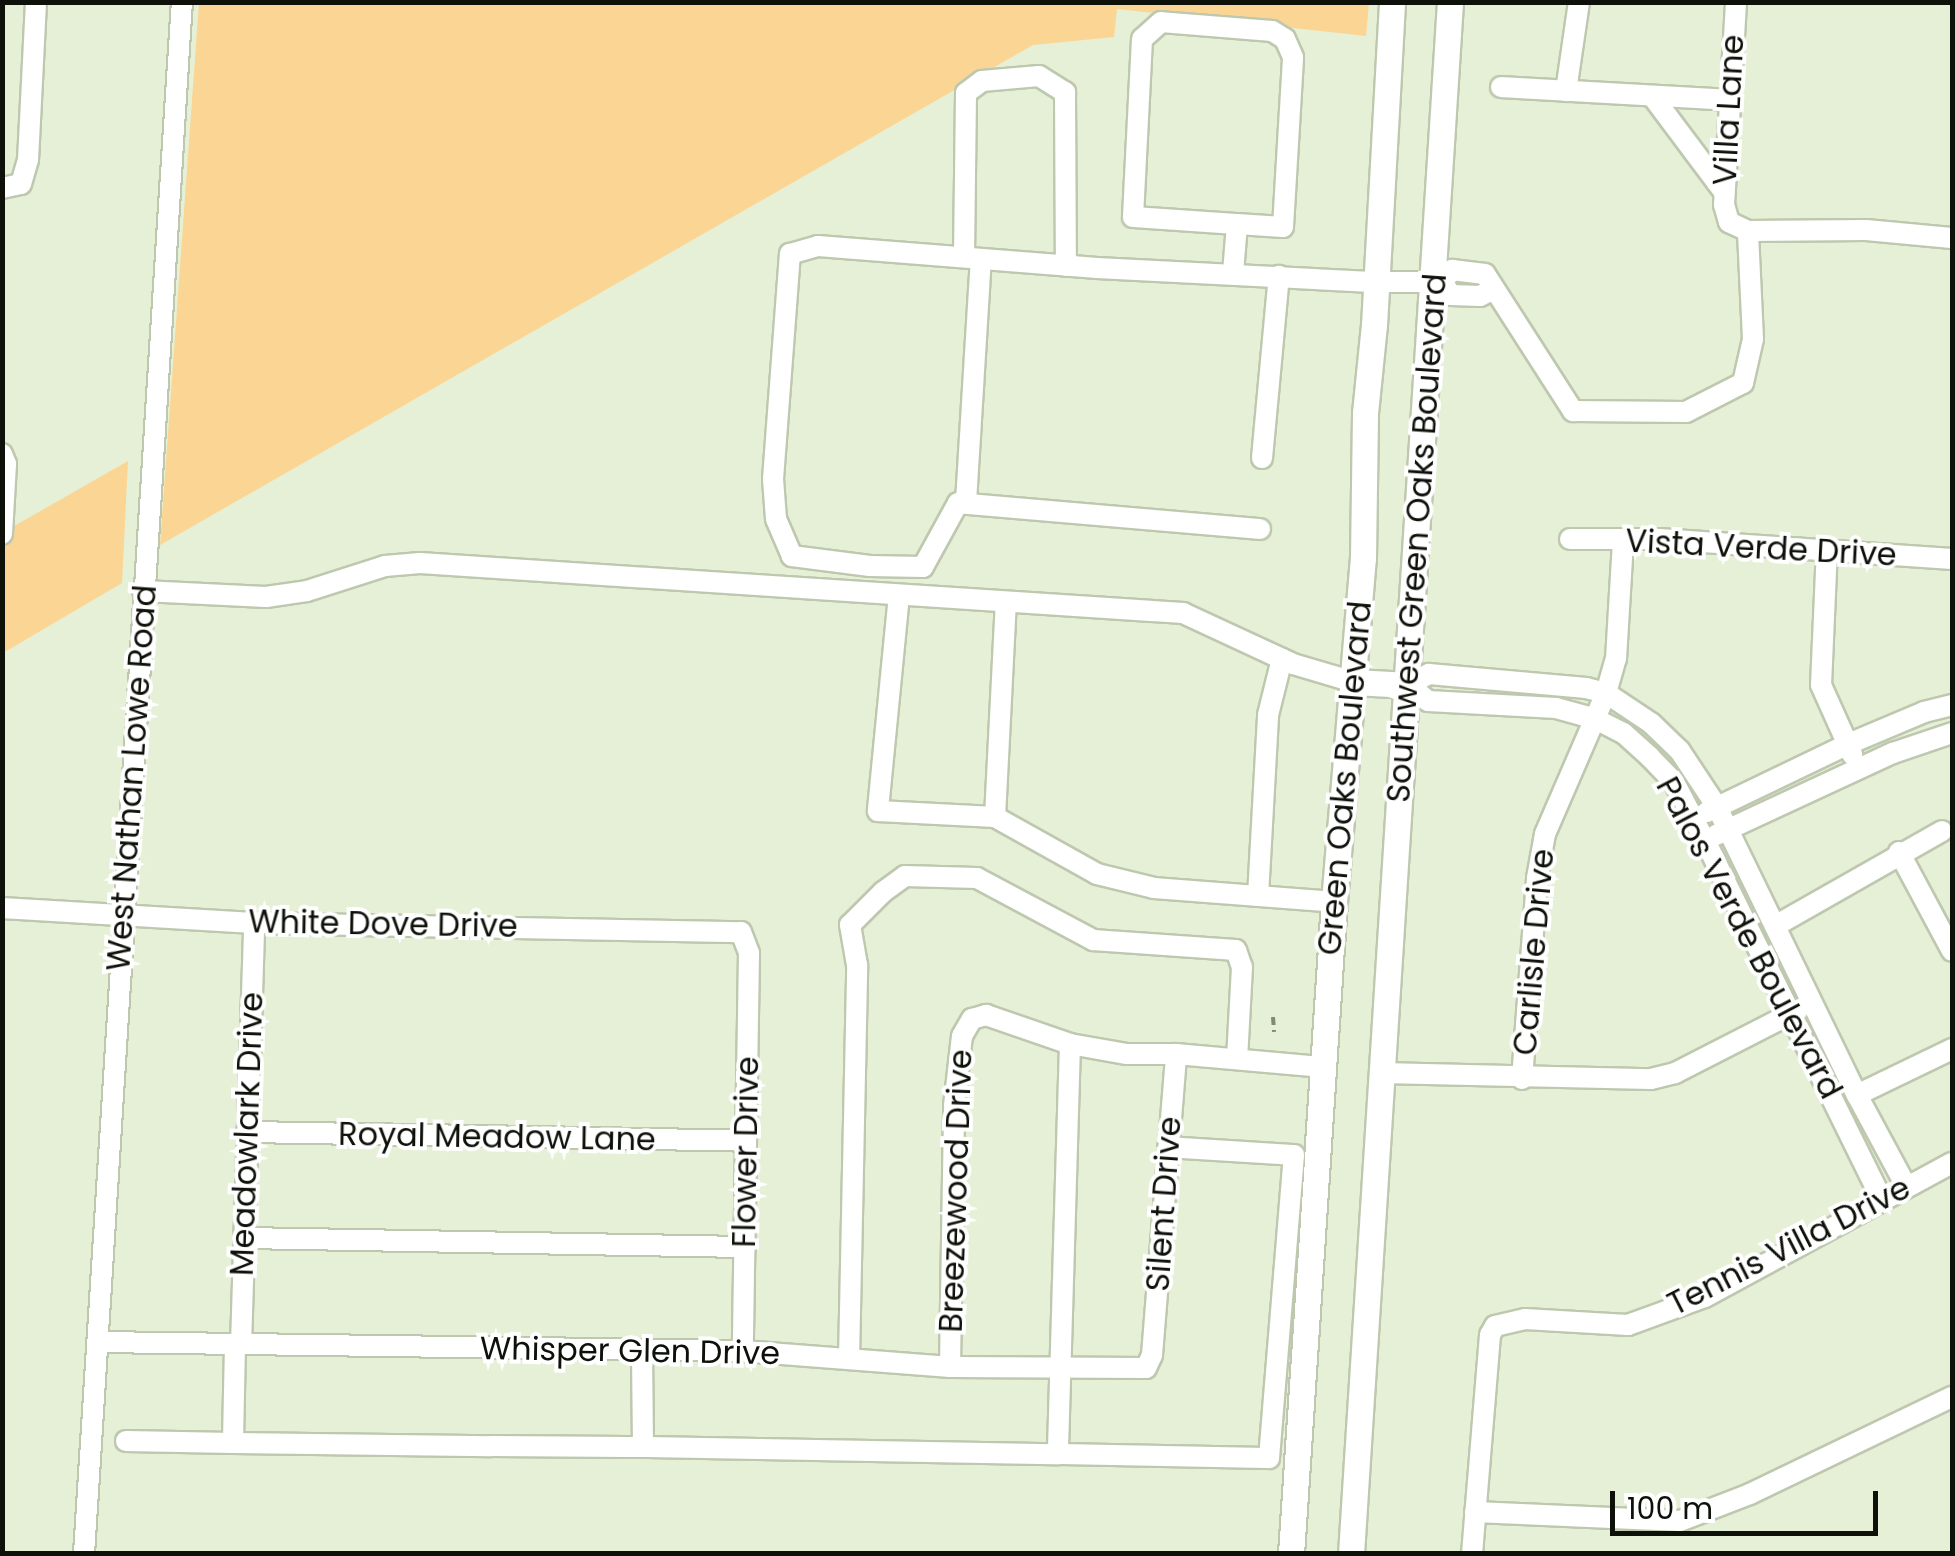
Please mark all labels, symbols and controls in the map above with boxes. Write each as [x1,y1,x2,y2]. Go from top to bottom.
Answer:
street label: Villa Lane [1706,33,1752,187]
street label: Southwest Green Oaks Boulevard [1379,272,1455,804]
street label: Vista Verde Drive [1624,522,1898,574]
street label: West Nathan Lowe Road [99,584,165,972]
street label: Green Oaks Boulevard [1310,599,1380,957]
street label: Palos Verde Boulevard [1648,771,1850,1105]
street label: Carlisle Drive [1506,847,1562,1057]
street label: White Dove Drive [248,902,518,946]
street label: Meadowlark Drive [223,991,271,1277]
street label: Breezewood Drive [932,1049,980,1333]
street label: Flower Drive [725,1056,767,1248]
street label: Royal Meadow Lane [338,1115,656,1159]
street label: Silent Drive [1139,1115,1189,1293]
street label: Tennis Villa Drive [1661,1168,1917,1324]
street label: Whisper Glen Drive [480,1329,780,1373]
scale bar [1615,1471,1882,1533]
text: 100 m [1627,1487,1713,1530]

